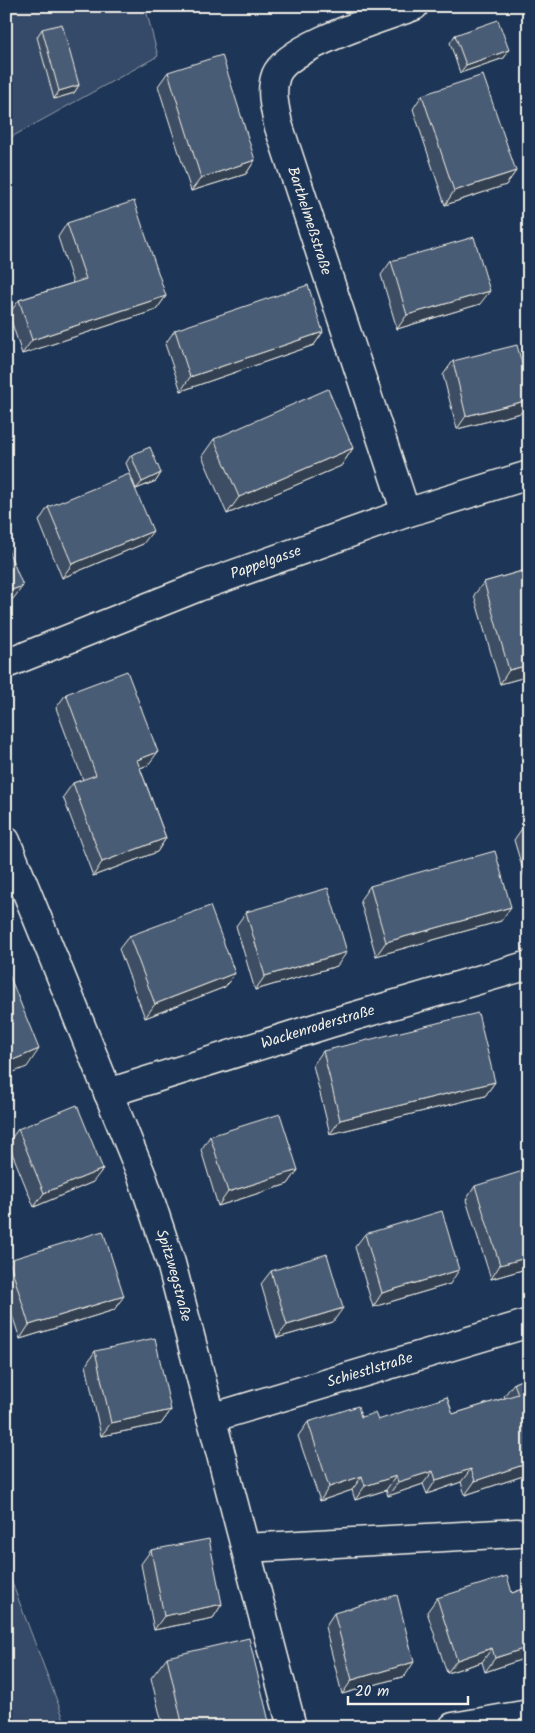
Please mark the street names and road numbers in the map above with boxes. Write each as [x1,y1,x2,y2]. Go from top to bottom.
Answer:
street label: Barthelmeßstraße [280,164,338,279]
street label: Pappelgasse [227,539,305,586]
street label: Wackenroderstraße [258,999,378,1056]
street label: Spitzwegstraße [149,1226,198,1325]
street label: Schiestlstraße [324,1346,416,1395]

